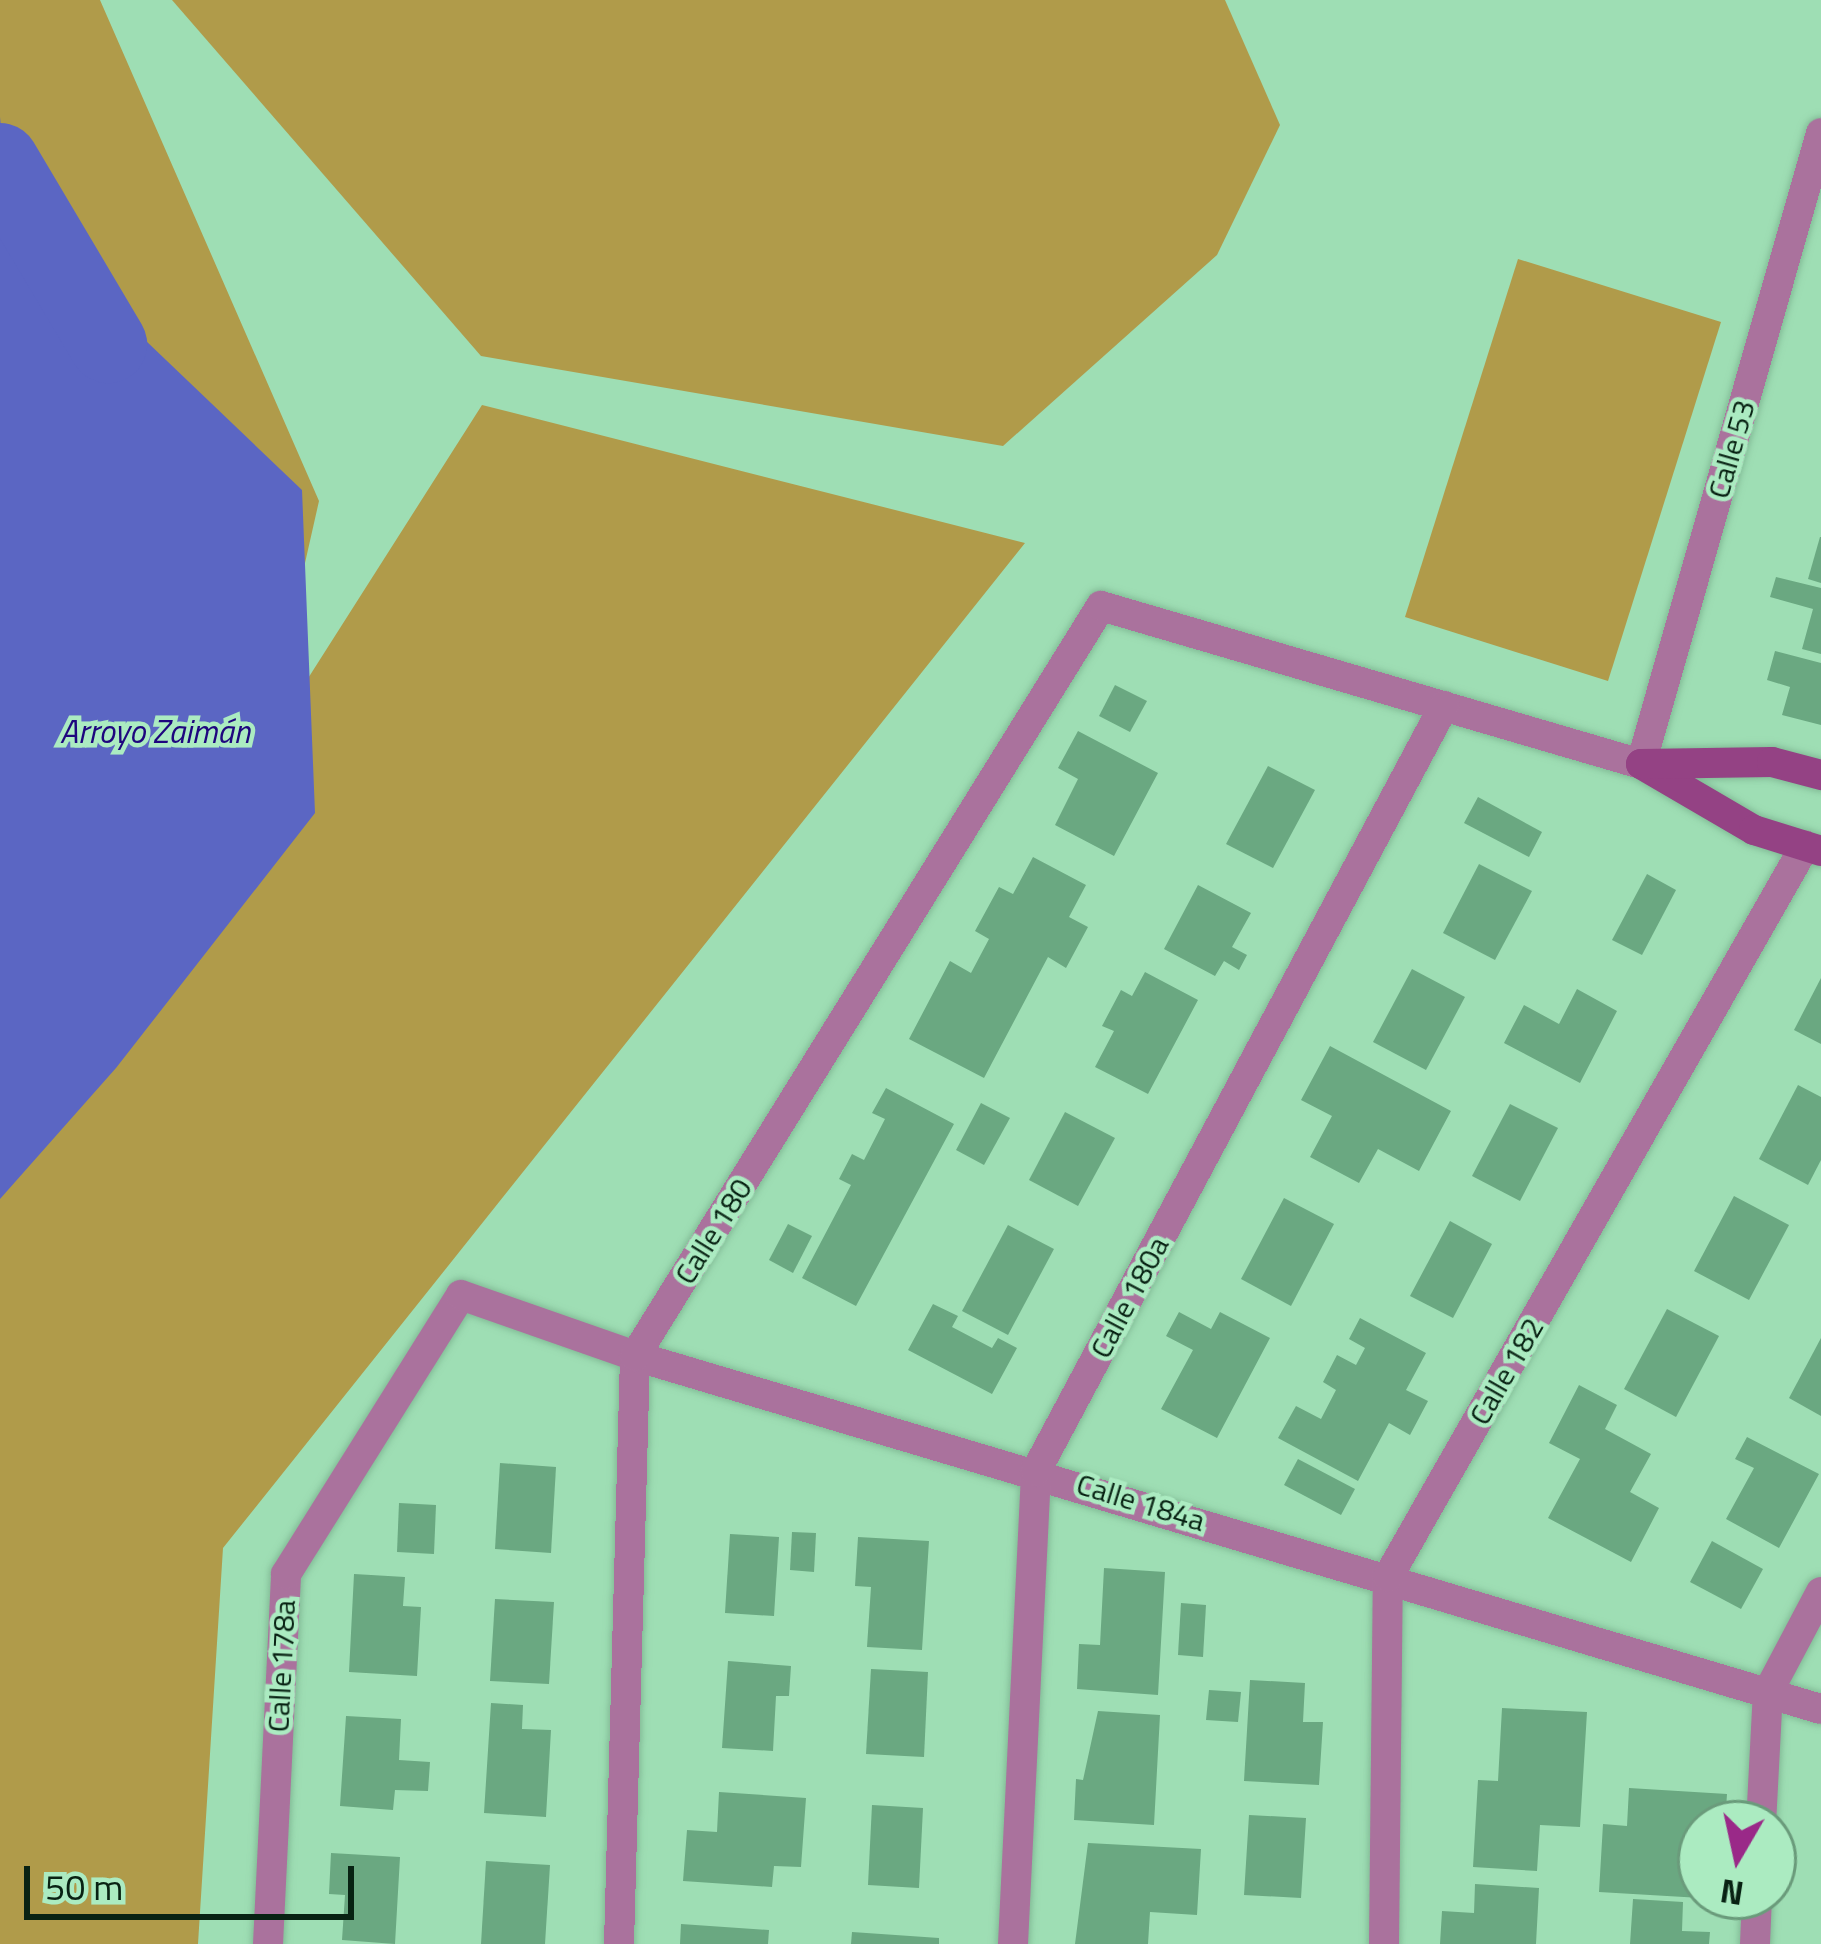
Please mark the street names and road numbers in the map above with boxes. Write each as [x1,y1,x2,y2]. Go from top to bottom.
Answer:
street label: Calle 53 [1700,396,1762,502]
street label: Calle 180 [667,1172,759,1290]
street label: Calle 180a [1082,1230,1176,1364]
street label: Calle 182 [1461,1311,1551,1431]
street label: Calle 184a [1072,1465,1210,1539]
street label: Calle 178a [260,1599,302,1733]

